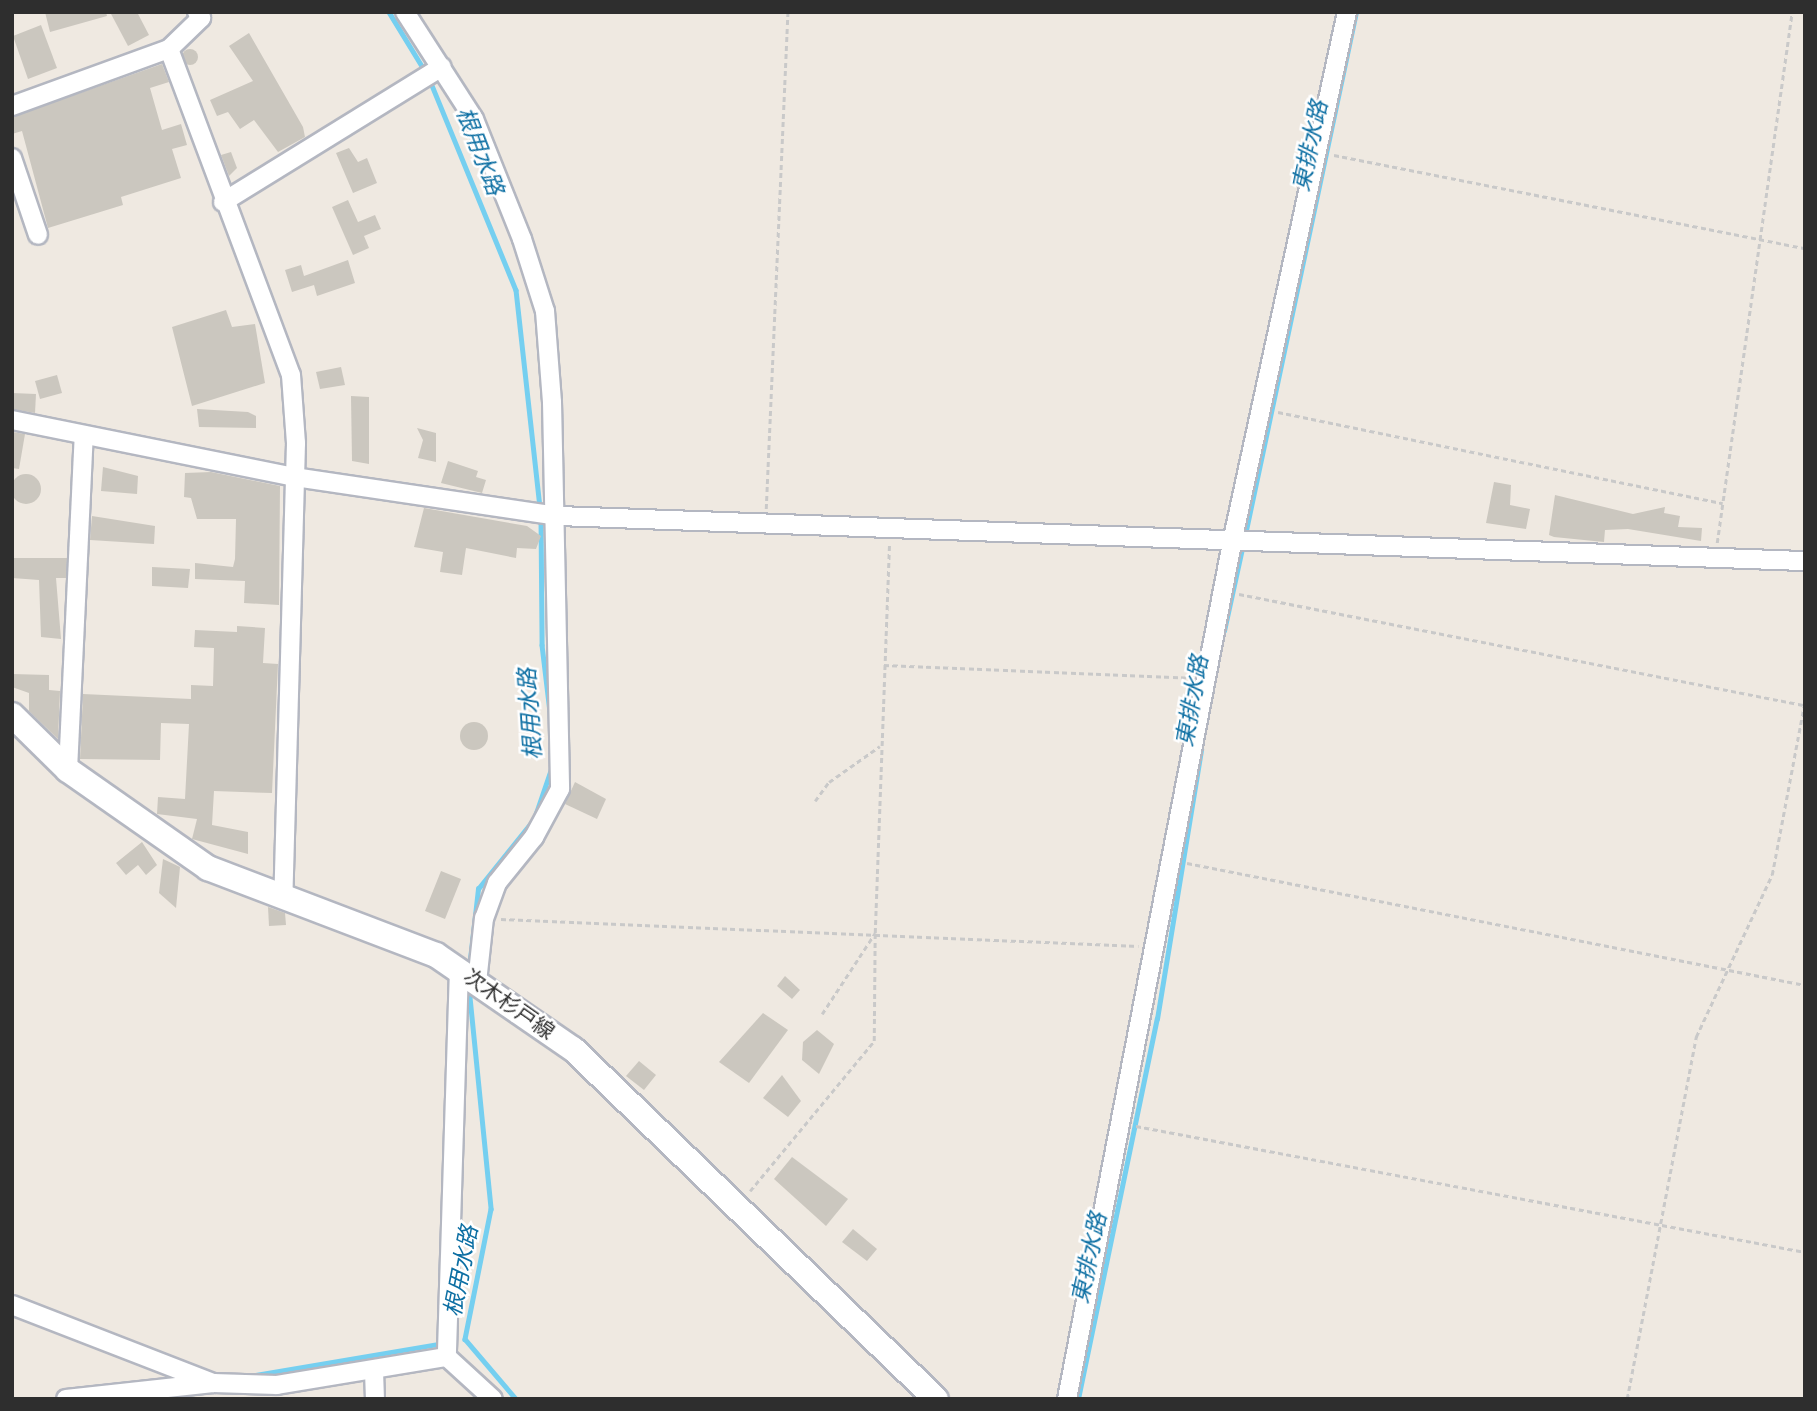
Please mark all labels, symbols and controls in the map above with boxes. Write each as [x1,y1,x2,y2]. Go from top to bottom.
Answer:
water label: 東排水路 [1287,98,1333,194]
water label: 根用水路 [451,103,509,199]
water label: 東排水路 [1170,653,1214,749]
water label: 根用水路 [513,667,547,761]
street label: 次木杉戸線 [459,964,559,1044]
water label: 東排水路 [1066,1210,1112,1306]
water label: 根用水路 [439,1223,483,1319]

